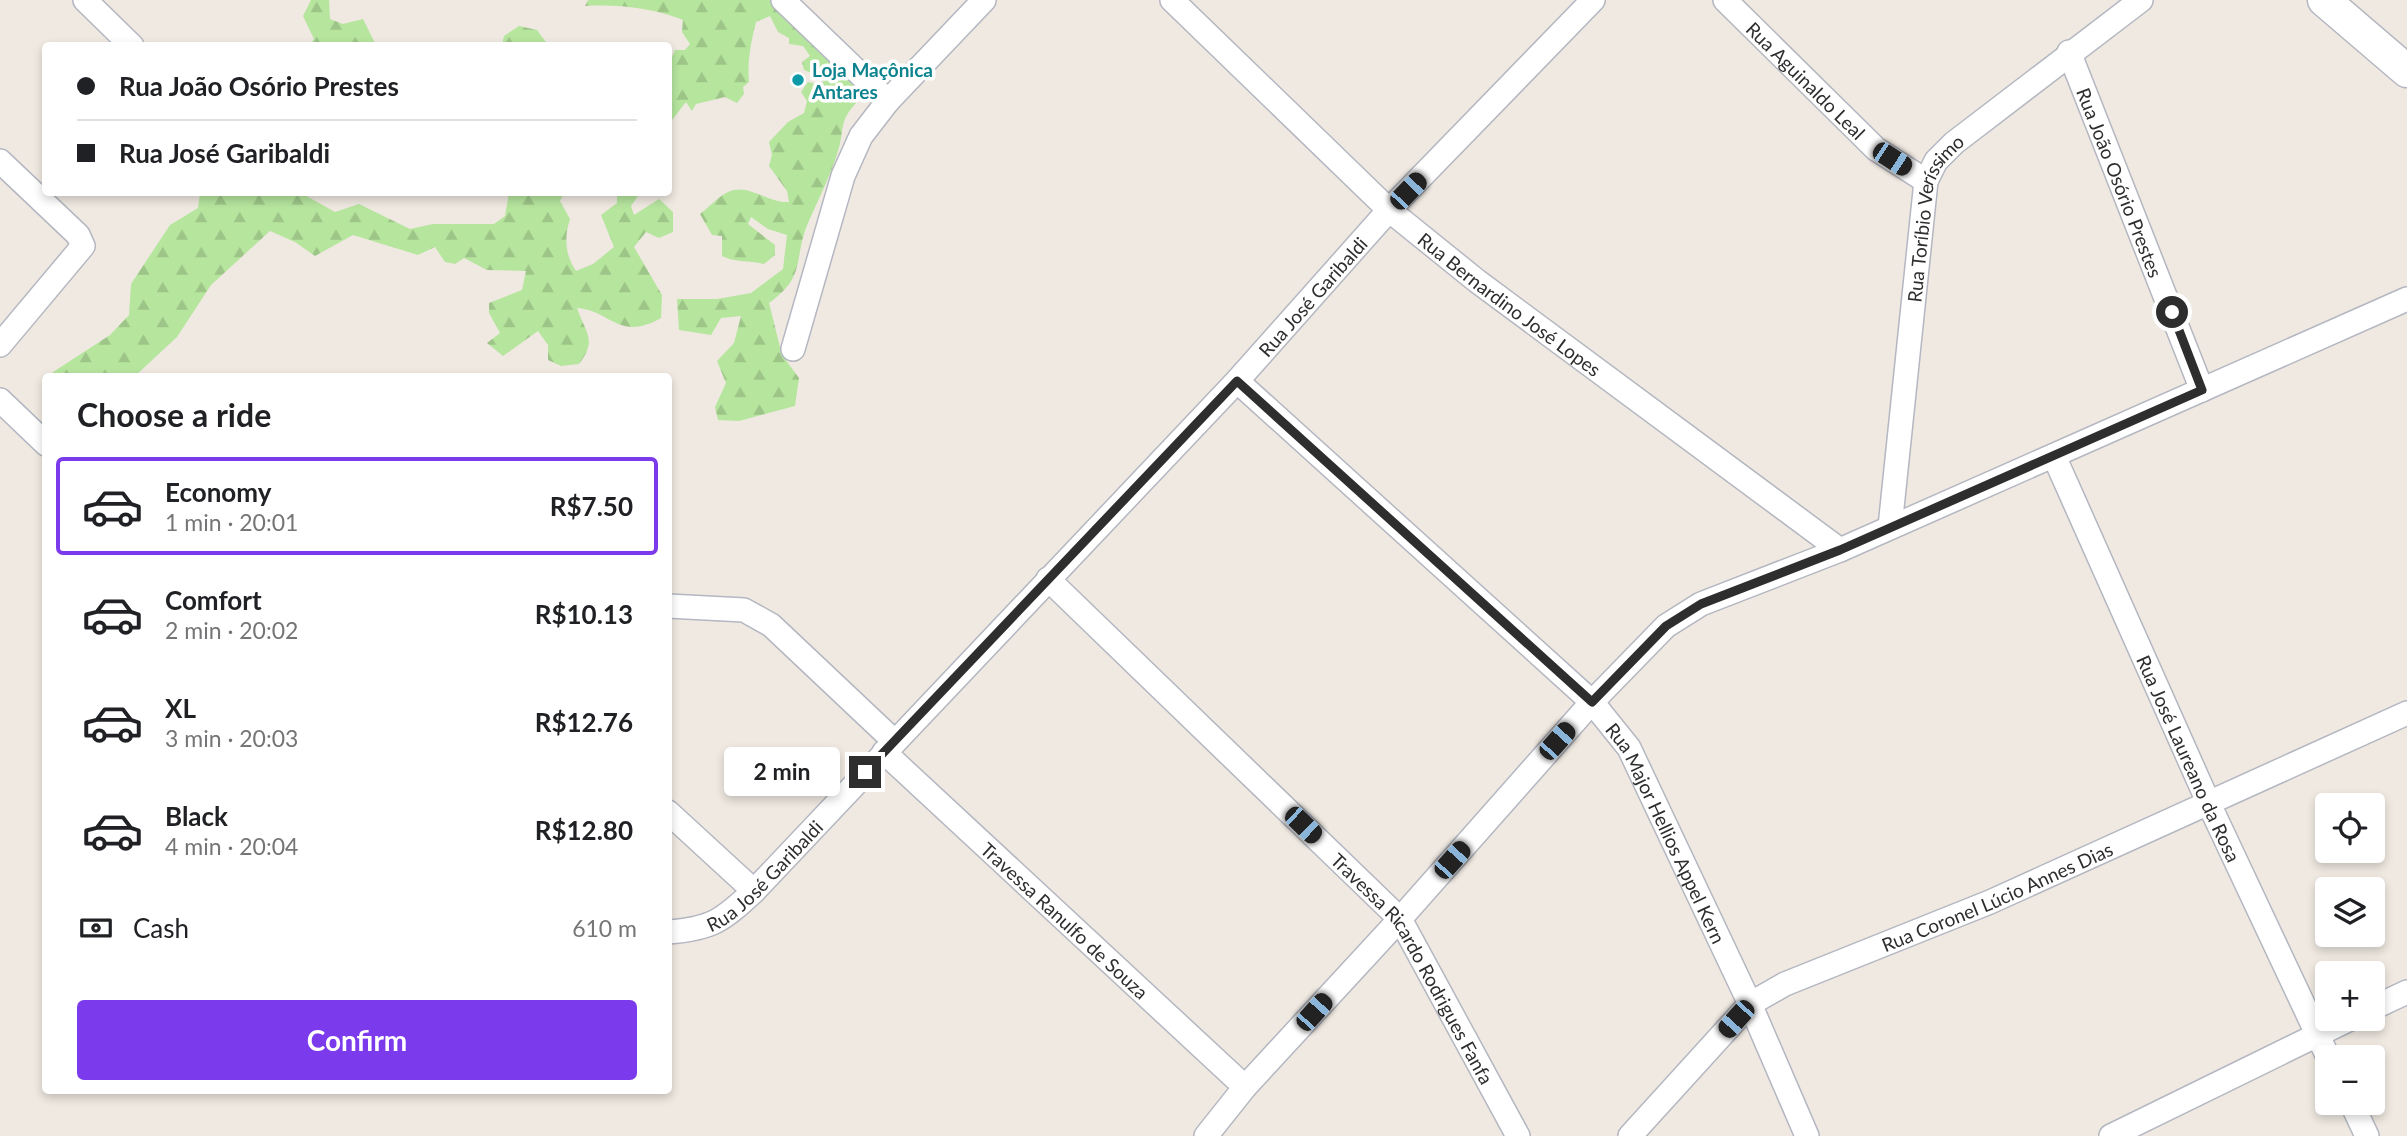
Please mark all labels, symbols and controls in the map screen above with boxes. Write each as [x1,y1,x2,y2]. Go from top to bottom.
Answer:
street label: Rua Aguinaldo Leal [1742,17,1870,144]
place label: Loja Maçônica Antares [811,58,933,103]
text: Rua João Osório Prestes [119,70,399,102]
marker: Loja Maçônica Antares [790,72,806,88]
street label: Rua João Osório Prestes [2073,84,2168,280]
street label: Rua Toríbio Veríssimo [1902,129,1968,303]
text: Rua José Garibaldi [119,137,330,169]
car [1869,139,1916,179]
car [1386,169,1431,213]
street label: Rua Bernardino José Lopes [1414,227,1606,381]
street label: Rua José Garibaldi [1253,232,1371,361]
route start [2156,296,2188,328]
text: Choose a ride [77,395,271,434]
icon: car [81,475,144,538]
text: Economy [165,476,271,508]
text: R$7.50 [550,490,633,522]
text: 1 min · 20:01 [165,508,298,536]
icon: car [81,583,144,646]
text: Comfort [165,584,262,616]
text: R$10.13 [535,598,633,630]
text: 2 min · 20:02 [165,616,298,644]
street label: Rua José Laureano da Rosa [2133,651,2246,865]
icon: car [81,691,144,754]
text: XL [165,692,196,724]
text: R$12.76 [535,706,633,738]
car [1536,718,1579,764]
street label: Rua Major Hellios Appel Kern [1601,718,1731,947]
text: 3 min · 20:03 [165,724,298,752]
callout: 2 min [725,748,840,796]
route end [849,756,881,788]
text: 2 min [753,757,811,785]
map controls [2315,793,2385,1115]
button: locate [2315,793,2385,863]
icon: car [81,799,144,862]
text: Black [165,800,228,832]
car [1281,803,1326,847]
text: R$12.80 [535,814,633,846]
street label: Rua José Garibaldi [703,815,827,936]
text: 4 min · 20:04 [165,832,298,860]
street label: Travessa Ranulfo de Souza [977,837,1153,1003]
car [1431,837,1474,883]
street label: Rua Coronel Lúcio Annes Dias [1878,837,2116,956]
street label: Travessa Ricardo Rodrigues Fanfa [1327,848,1499,1088]
button: layers [2315,877,2385,947]
icon: cash [77,909,115,947]
text: Cash [133,912,189,944]
text: 610 m [572,914,637,942]
button: + [2315,961,2385,1031]
car [1293,989,1336,1035]
car [1715,996,1758,1042]
button: Confirm [77,1000,637,1080]
button: − [2315,1045,2385,1115]

